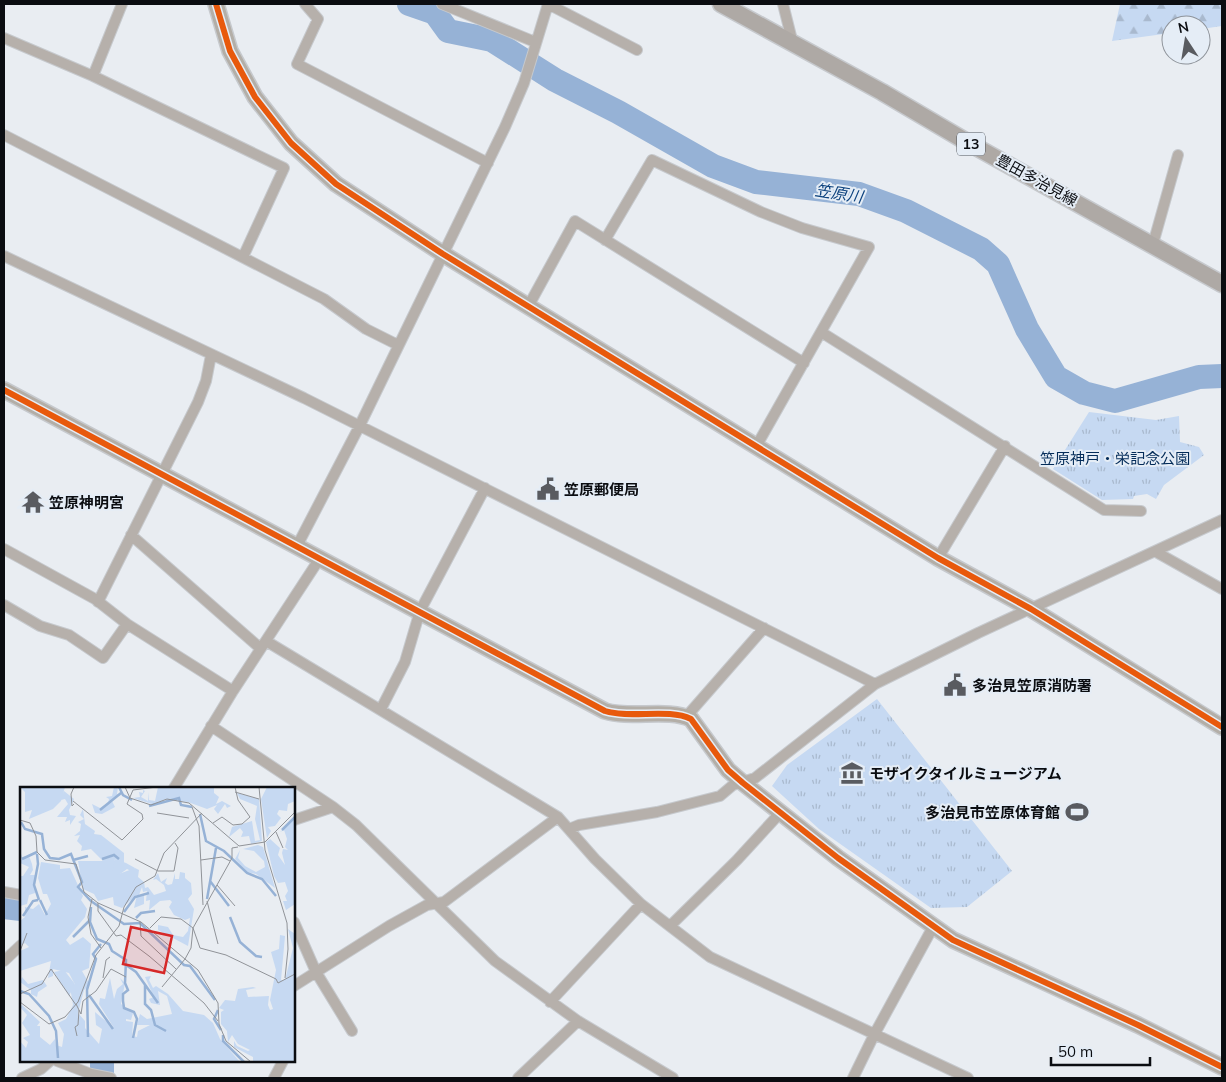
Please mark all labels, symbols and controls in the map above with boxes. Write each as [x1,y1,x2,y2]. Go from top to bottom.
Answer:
north arrow [1161,15,1211,65]
text: N [1176,17,1190,37]
road number: 13 [957,132,985,156]
street label: 豊田多治見線 [993,150,1081,210]
water label: 笠原川 [814,179,866,207]
park label: 笠原神戸・栄記念公園 [1040,449,1190,468]
public building icon: 笠原郵便局 [535,476,561,502]
place label: 笠原郵便局 [564,480,639,499]
temple icon: 笠原神明宮 [20,489,46,515]
place label: 笠原神明宮 [49,493,124,512]
public building icon: 多治見笠原消防署 [942,672,968,698]
place label: 多治見笠原消防署 [972,676,1092,695]
museum icon: モザイクタイルミュージアム [839,760,865,786]
place label: モザイクタイルミュージアム [869,764,1062,783]
inset map [20,787,295,1062]
sports icon: 多治見市笠原体育館 [1064,799,1090,825]
place label: 多治見市笠原体育館 [925,803,1060,822]
scale bar [1051,1034,1150,1066]
text: 50 m [1058,1042,1093,1061]

